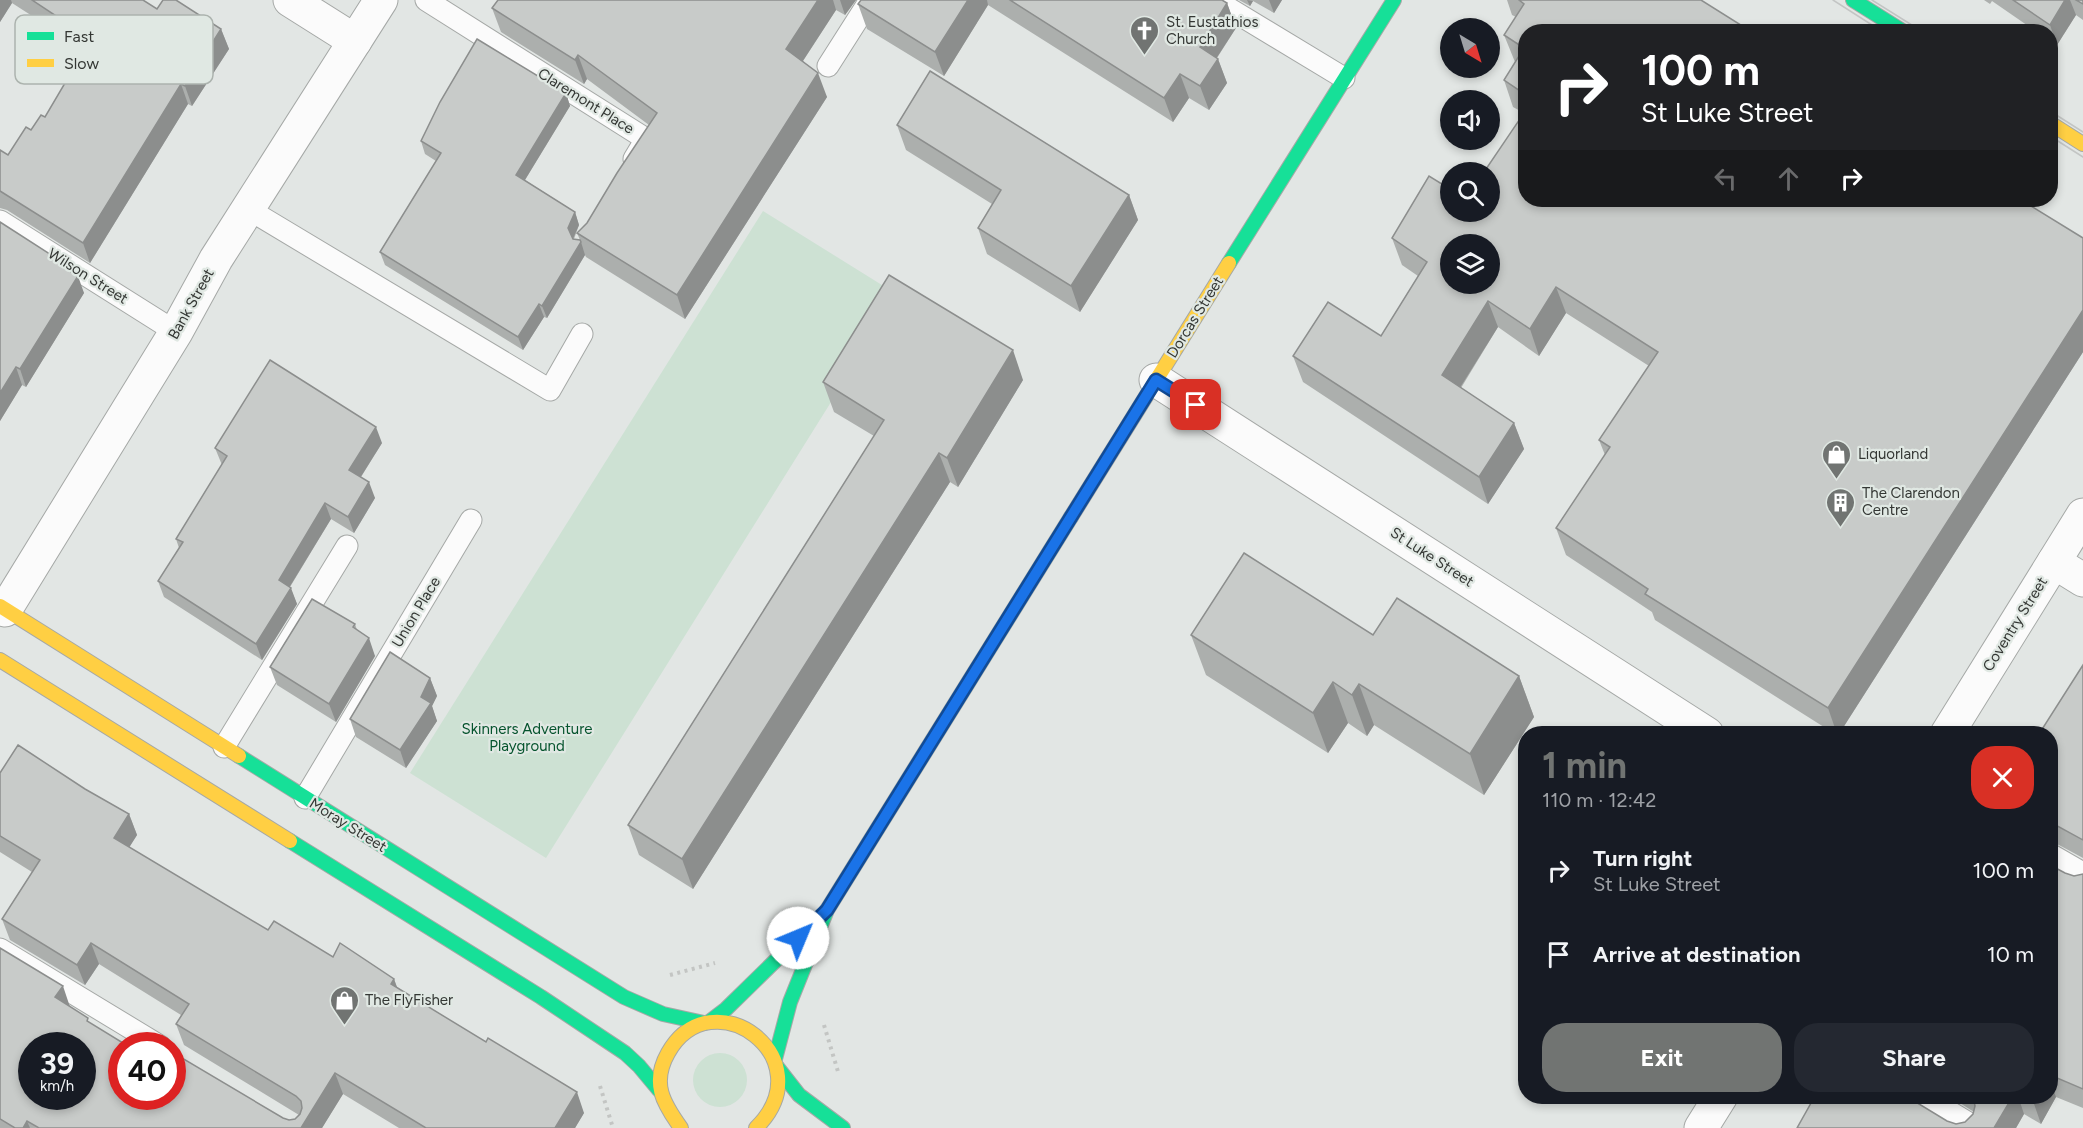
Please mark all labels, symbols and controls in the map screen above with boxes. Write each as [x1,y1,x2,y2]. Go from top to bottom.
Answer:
place label: St. Eustathios Church [1166,13,1258,48]
legend [15,15,213,84]
church icon: St. Eustathios Church [1129,15,1161,57]
north arrow [1440,18,1500,78]
map controls [1440,18,1500,294]
text: Fast [64,27,94,46]
text: 100 m [1641,45,1760,96]
icon: right [1542,48,1620,126]
text: Slow [64,54,99,73]
street label: Claremont Place [535,64,637,138]
button: sound [1440,90,1500,150]
text: St Luke Street [1641,96,1813,129]
button: search [1440,162,1500,222]
icon: left [1709,162,1742,195]
icon: ahead [1772,162,1805,195]
icon: right [1835,162,1868,195]
button: layers [1440,234,1500,294]
street label: Wilson Street [45,244,132,308]
street label: Bank Street [164,265,218,343]
street label: Dorcas Street [1163,273,1227,361]
pin [1170,379,1221,430]
icon: arrive [1179,388,1212,421]
shop icon: Liquorland [1821,438,1853,480]
place label: Liquorland [1858,445,1928,463]
place label: The Clarendon Centre [1862,484,1960,519]
building icon: The Clarendon Centre [1825,486,1857,528]
street label: St Luke Street [1387,523,1477,591]
street label: Union Place [388,573,444,651]
street label: Coventry Street [1979,573,2051,674]
park label: Skinners Adventure Playground [462,720,593,755]
text: 1 min [1542,744,1627,787]
button: close [1971,746,2034,809]
text: 110 m · 12:42 [1542,788,1656,812]
street label: Moray Street [306,794,390,856]
text: Turn right [1593,845,1692,872]
icon: right [1542,854,1575,887]
text: 100 m [1973,857,2034,884]
text: St Luke Street [1593,872,1721,896]
position arrow [766,906,830,970]
icon: arrive [1542,938,1575,971]
text: Arrive at destination [1593,941,1801,968]
text: 10 m [1987,941,2034,968]
shop icon: The FlyFisher [328,984,360,1026]
place label: The FlyFisher [365,991,453,1009]
button: Exit [1542,1023,1782,1092]
button: Share [1794,1023,2034,1092]
speed limit sign: 40 [108,1032,186,1110]
text: 39 [40,1045,74,1082]
text: km/h [40,1077,74,1095]

